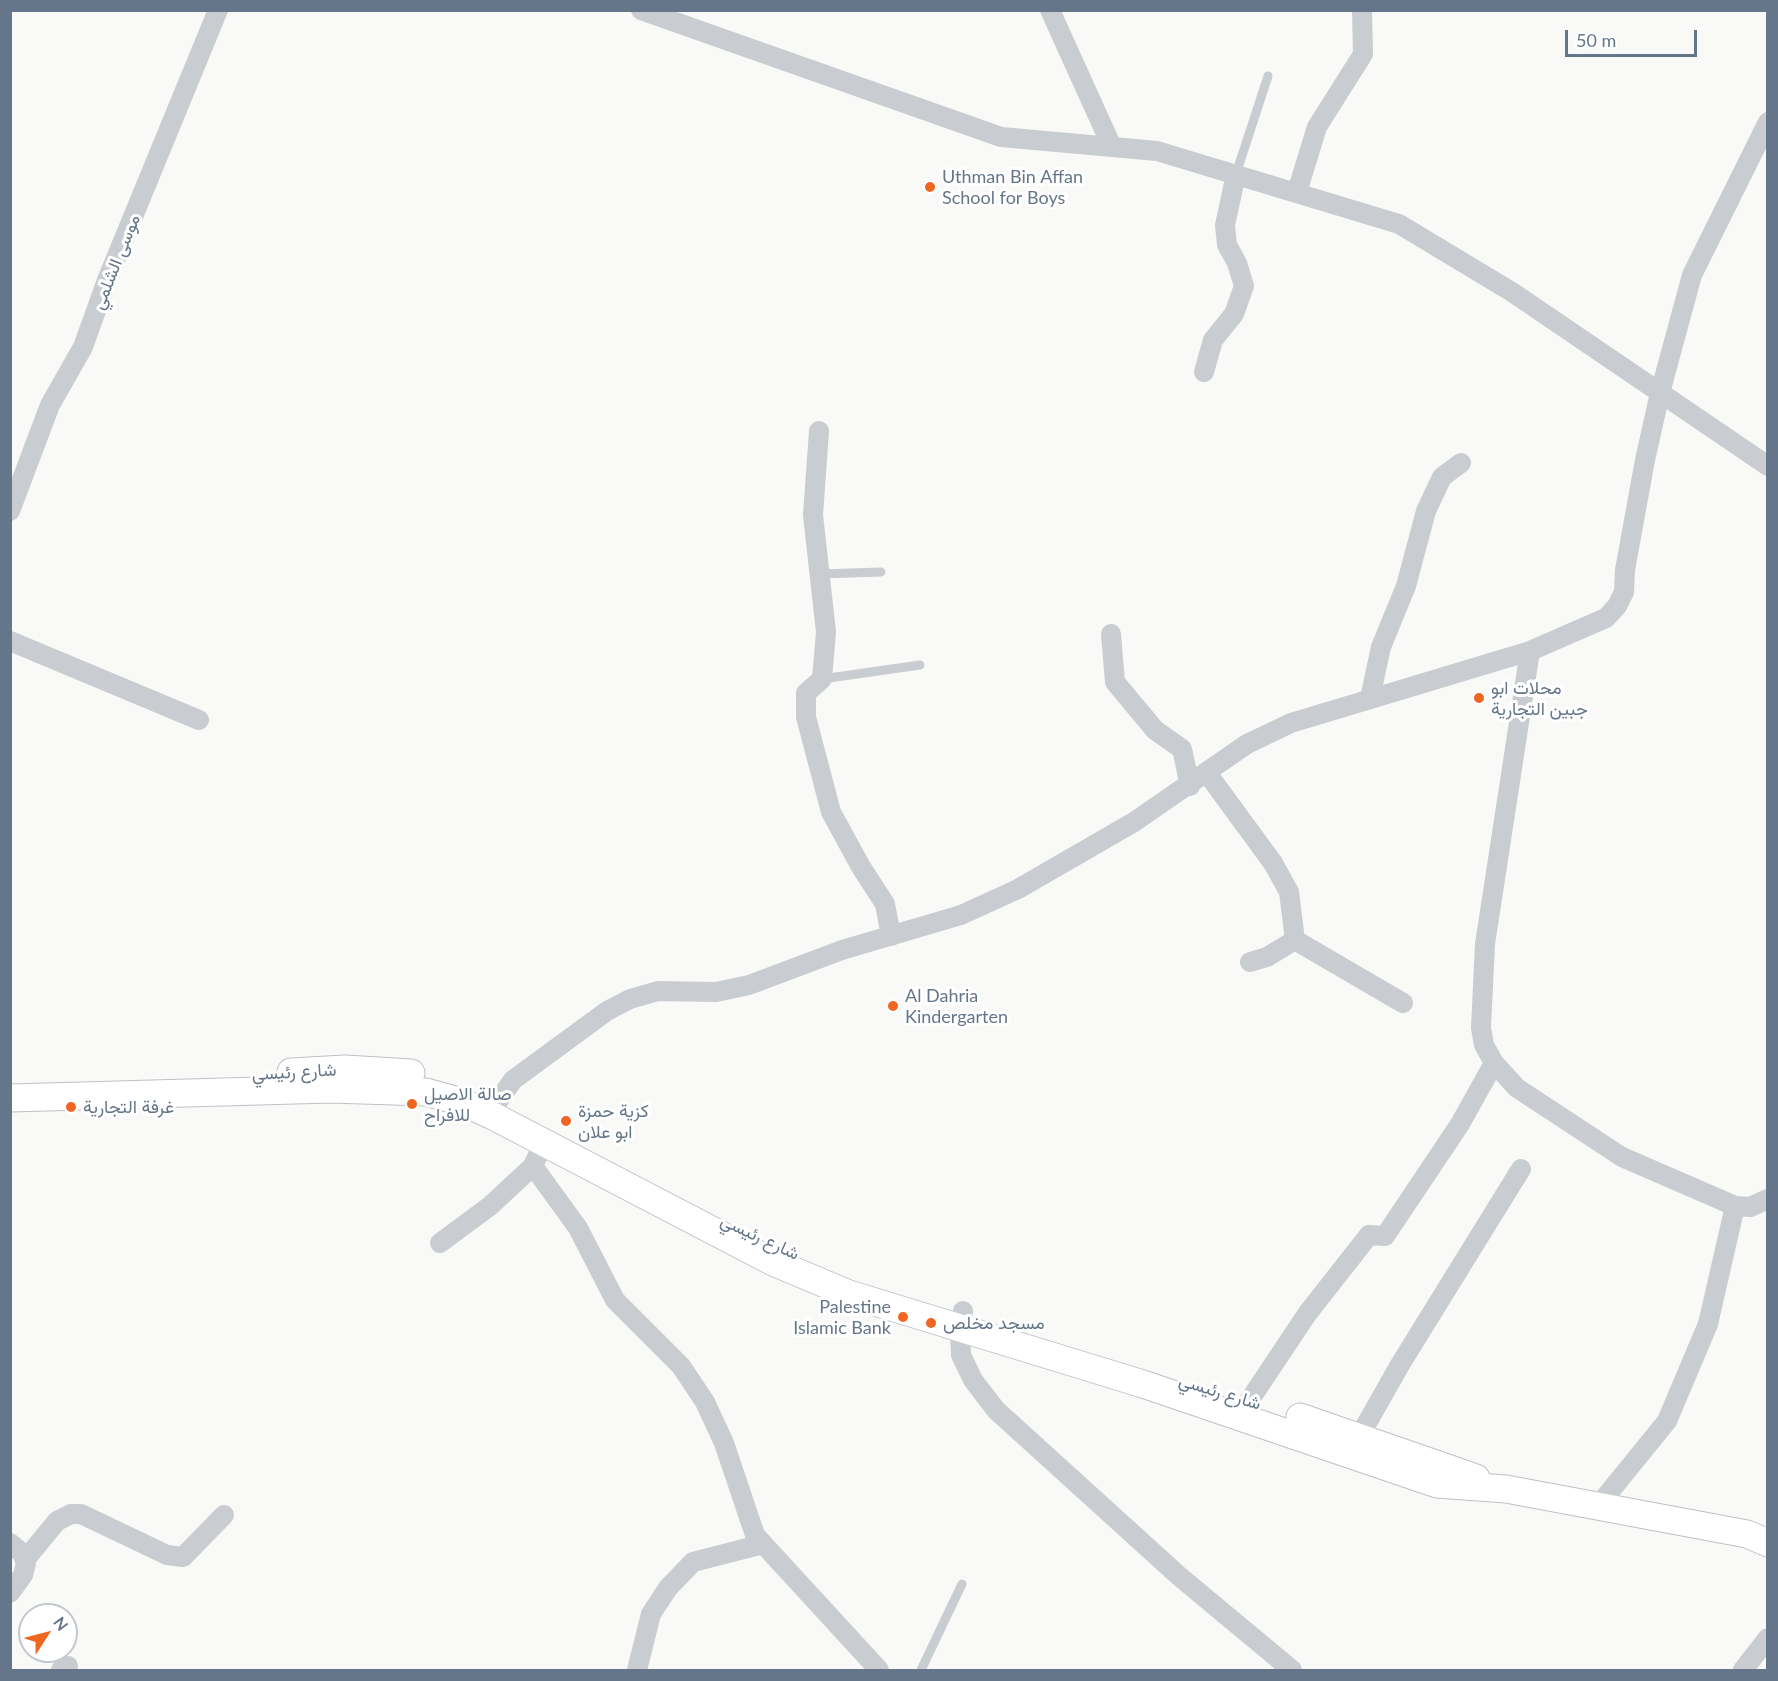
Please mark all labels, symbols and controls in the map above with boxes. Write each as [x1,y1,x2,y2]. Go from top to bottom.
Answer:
scale bar [1568,18,1700,56]
text: 50 m [1576,29,1616,51]
place label: Uthman Bin Affan School for Boys [942,166,1083,208]
marker: Uthman Bin Affan School for Boys [923,180,937,194]
street label: موسى الشلمي [87,211,145,313]
place label: محلات ابو جبين التجارية [1491,677,1588,720]
marker: محلات ابو جبين التجارية [1472,691,1486,705]
place label: Al Dahria Kindergarten [905,985,1008,1028]
marker: Al Dahria Kindergarten [886,999,900,1013]
street label: شارع رئيسي [251,1059,337,1085]
place label: صالة الاصيل للافراح [424,1083,512,1126]
place label: غرفة التجارية [83,1096,174,1118]
marker: صالة الاصيل للافراح [405,1097,419,1111]
marker: غرفة التجارية [64,1100,78,1114]
place label: كزية حمزة ابو علان [578,1100,649,1142]
marker: كزية حمزة ابو علان [559,1114,573,1128]
street label: شارع رئيسي [717,1209,803,1265]
place label: Palestine Islamic Bank [793,1296,891,1338]
marker: Palestine Islamic Bank [896,1310,910,1324]
place label: مسجد مخلص [943,1312,1045,1334]
marker: مسجد مخلص [924,1316,938,1330]
street label: شارع رئيسي [1176,1369,1264,1415]
north arrow [18,1603,78,1663]
text: N [50,1613,73,1634]

